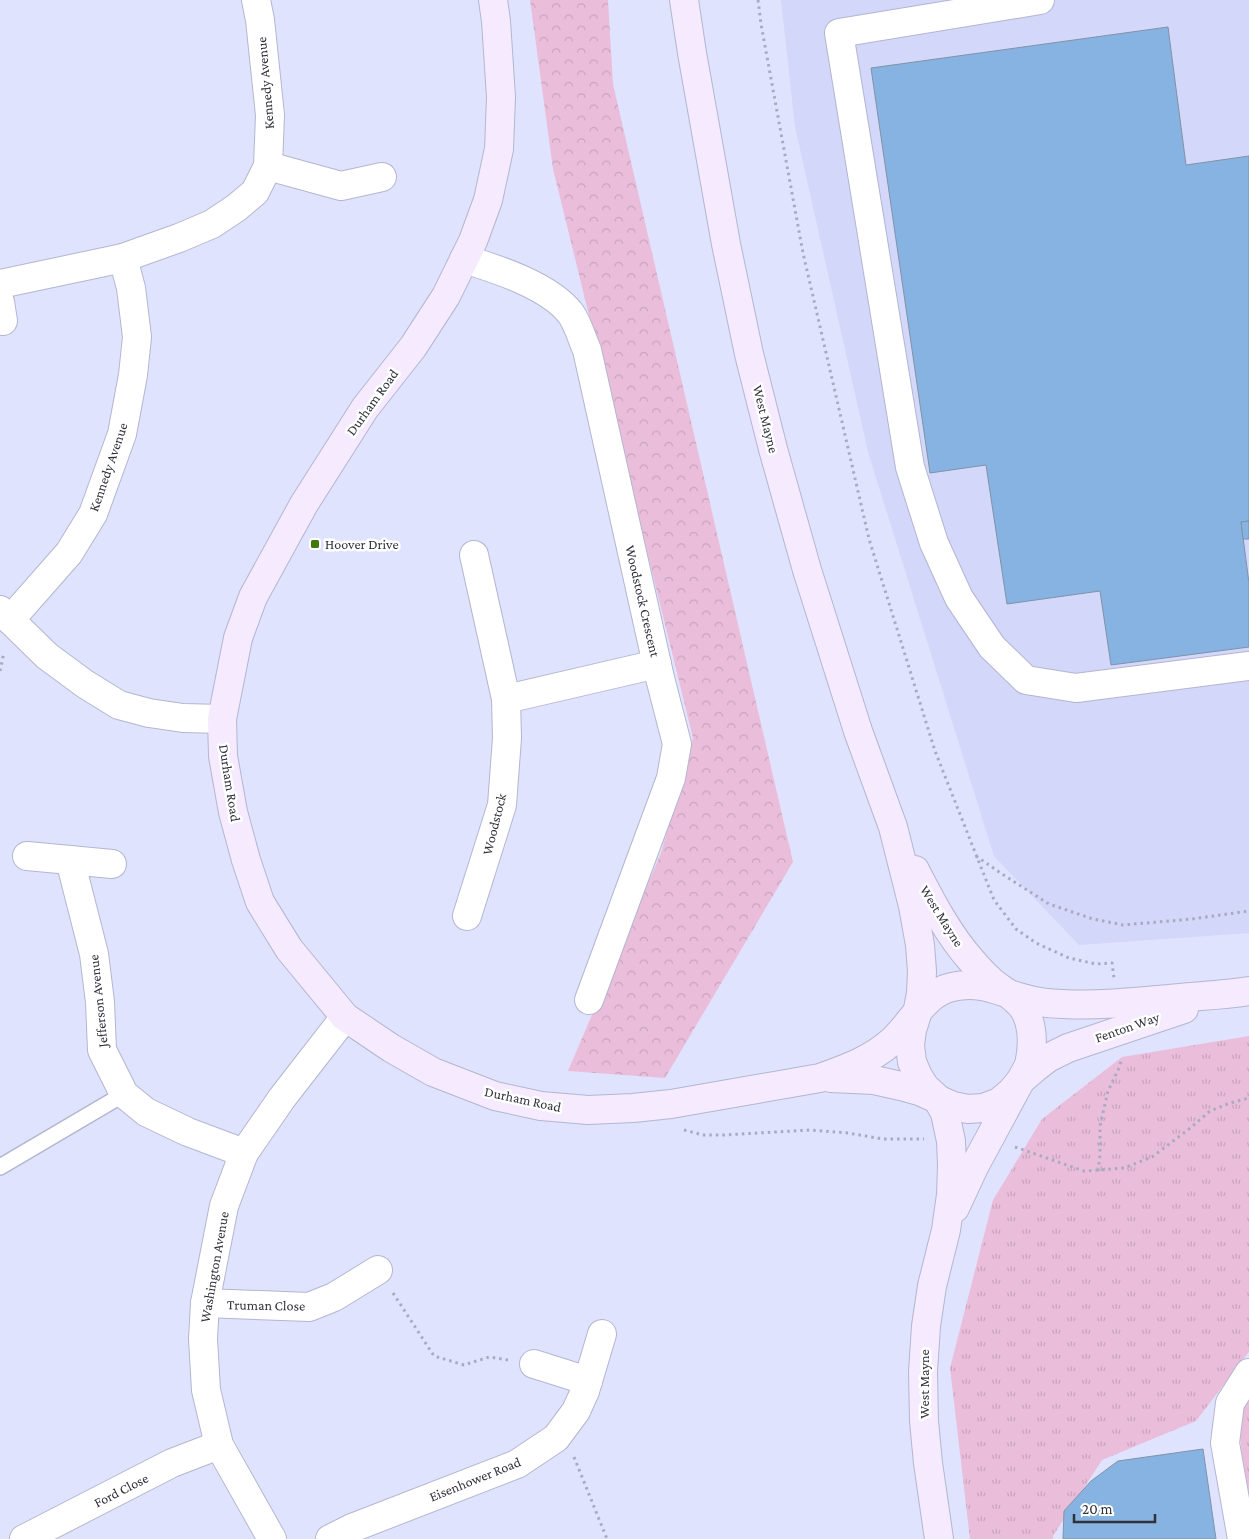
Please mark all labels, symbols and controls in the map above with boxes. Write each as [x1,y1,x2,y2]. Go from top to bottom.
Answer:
street label: Kennedy Avenue [253,36,277,130]
street label: Durham Road [343,365,402,438]
street label: West Mayne [750,383,782,455]
street label: Kennedy Avenue [85,420,131,514]
place label: Hoover Drive [325,536,399,552]
marker: Hoover Drive [309,538,321,550]
street label: Woodstock Crescent [622,544,664,659]
street label: Durham Road [216,743,244,823]
street label: Woodstock [479,791,509,856]
street label: West Mayne [917,882,967,950]
street label: Jefferson Avenue [85,954,111,1050]
street label: Fenton Way [1093,1008,1162,1045]
street label: Durham Road [483,1083,563,1115]
street label: Washington Avenue [196,1210,232,1324]
street label: Truman Close [227,1296,305,1314]
street label: West Mayne [916,1349,932,1419]
street label: Eisenhower Road [427,1453,524,1505]
street label: Ford Close [91,1470,151,1510]
scale bar [1074,1492,1155,1524]
text: 20 m [1082,1501,1113,1517]

